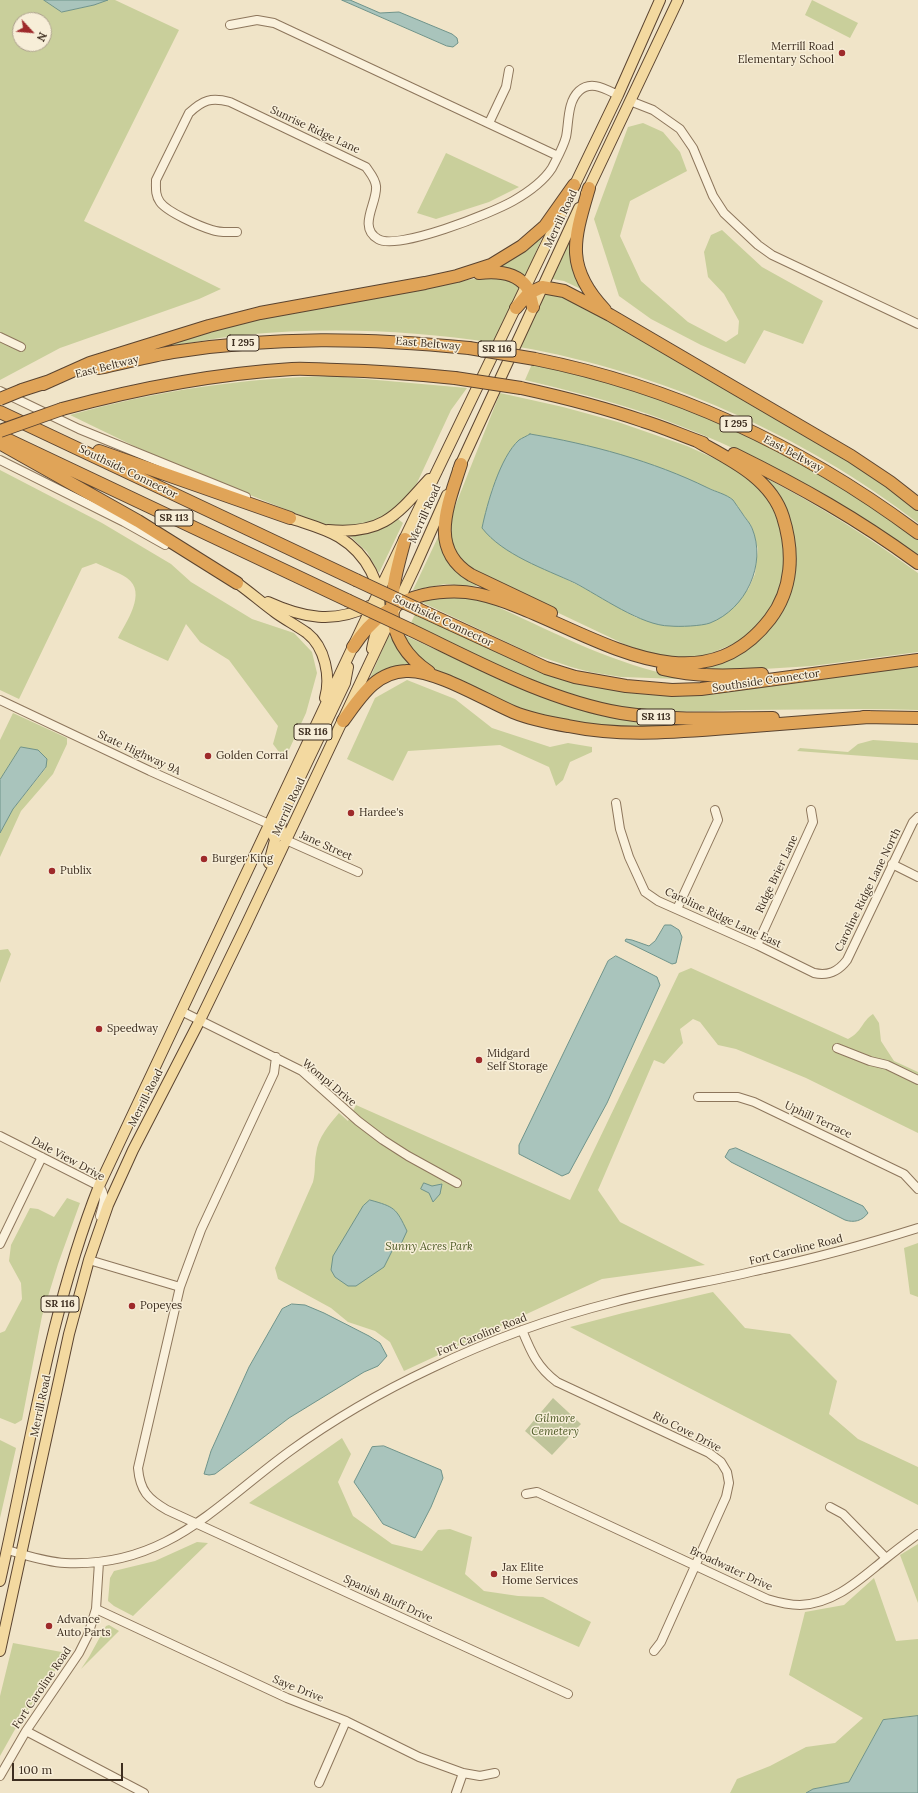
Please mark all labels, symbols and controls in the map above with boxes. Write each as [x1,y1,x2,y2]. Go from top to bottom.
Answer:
north arrow [12,12,52,52]
text: N [34,30,50,44]
place label: Merrill Road Elementary School [738,40,834,66]
marker: Merrill Road Elementary School [837,48,847,58]
street label: Sunrise Ridge Lane [268,103,362,157]
street label: Merrill Road [542,188,580,250]
road number: I 295 [227,335,259,351]
street label: East Beltway [395,335,461,353]
road number: SR 116 [478,341,516,357]
street label: East Beltway [74,353,140,381]
road number: I 295 [720,416,752,432]
street label: East Beltway [761,433,825,475]
street label: Southside Connector [76,442,180,502]
street label: Merrill Road [406,483,444,545]
road number: SR 113 [155,510,193,526]
street label: Southside Connector [391,592,495,650]
street label: Southside Connector [711,667,821,695]
road number: SR 113 [637,709,675,725]
road number: SR 116 [294,724,332,740]
street label: State Highway 9A [95,728,183,778]
place label: Golden Corral [216,749,288,763]
marker: Golden Corral [203,751,213,761]
street label: Merrill Road [270,776,308,838]
place label: Hardee's [359,806,404,820]
marker: Hardee's [346,808,356,818]
street label: Caroline Ridge Lane North [832,826,904,954]
street label: Jane Street [298,829,354,863]
street label: Ridge Brier Lane [753,833,801,915]
place label: Burger King [212,852,273,866]
marker: Burger King [199,854,209,864]
place label: Publix [60,864,92,878]
marker: Publix [47,866,57,876]
street label: Caroline Ridge Lane East [663,885,783,951]
place label: Speedway [107,1022,158,1036]
marker: Speedway [94,1024,104,1034]
place label: Midgard Self Storage [487,1047,548,1073]
marker: Midgard Self Storage [474,1055,484,1065]
street label: Wompi Drive [299,1056,359,1110]
street label: Merrill Road [126,1067,166,1129]
street label: Uphill Terrace [782,1099,854,1141]
street label: Dale View Drive [29,1134,107,1184]
street label: Fort Caroline Road [748,1232,844,1268]
park label: Sunny Acres Park [385,1240,473,1254]
road number: SR 116 [41,1296,79,1312]
place label: Popeyes [140,1299,182,1313]
marker: Popeyes [127,1301,137,1311]
street label: Fort Caroline Road [435,1311,529,1359]
street label: Merrill Road [28,1374,54,1438]
street label: Rio Cove Drive [650,1409,724,1455]
park label: Gilmore Cemetery [531,1412,579,1438]
street label: Broadwater Drive [688,1544,774,1594]
place label: Jax Elite Home Services [502,1561,578,1587]
marker: Jax Elite Home Services [489,1569,499,1579]
street label: Spanish Bluff Drive [341,1573,435,1625]
place label: Advance Auto Parts [57,1613,110,1639]
marker: Advance Auto Parts [44,1621,54,1631]
street label: Fort Caroline Road [10,1645,74,1731]
street label: Saye Drive [271,1673,325,1705]
scale bar [14,1755,125,1781]
text: 100 m [19,1762,52,1777]

